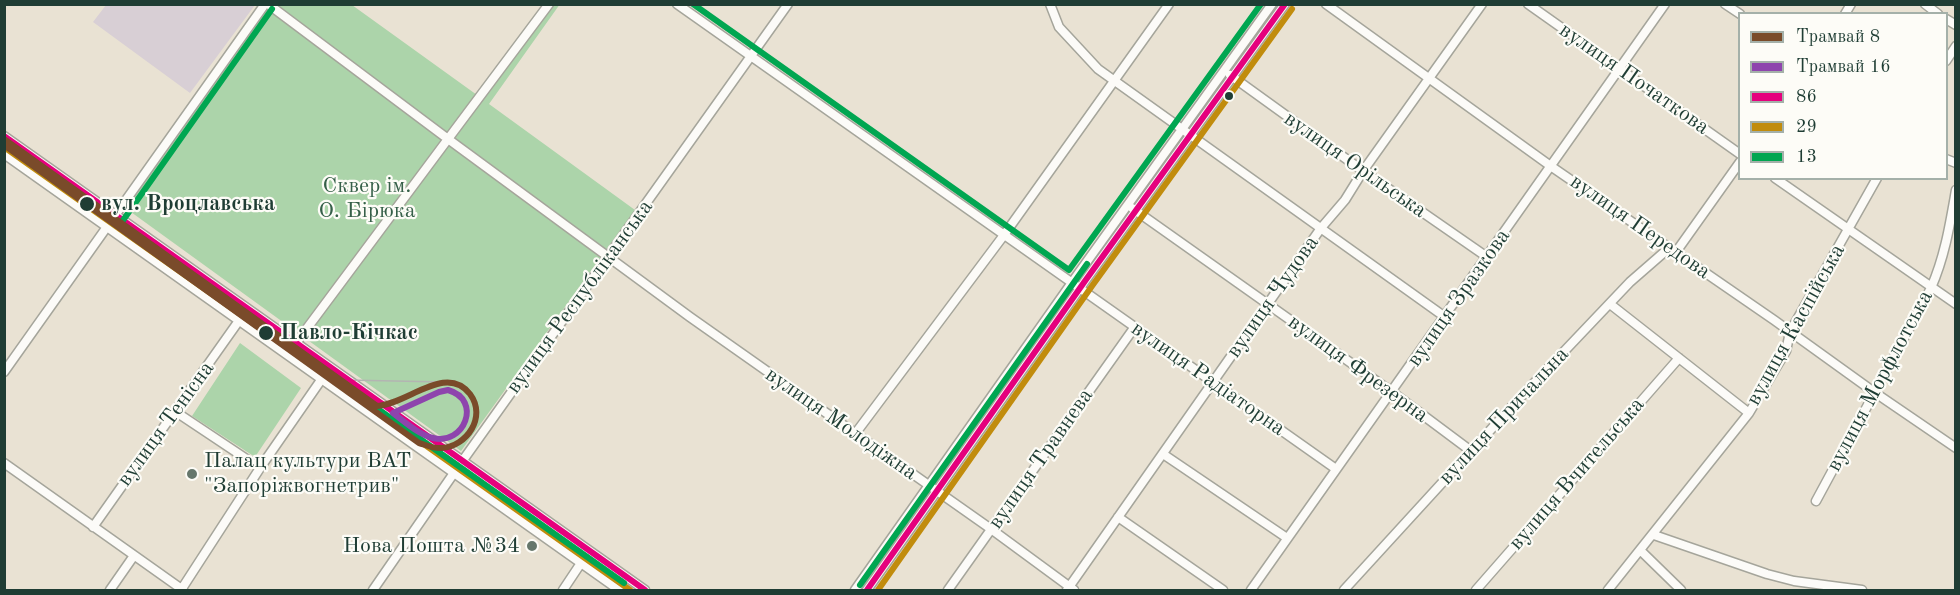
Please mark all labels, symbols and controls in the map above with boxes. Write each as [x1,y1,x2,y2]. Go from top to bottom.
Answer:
legend [1738,12,1948,180]
street label: вулиця Початкова [1554,17,1714,141]
text: Трамвай 8 [1796,28,1880,46]
text: Трамвай 16 [1796,58,1891,76]
text: 86 [1796,88,1817,106]
unlabelled marker [1223,90,1235,102]
street label: вулиця Орільська [1279,106,1431,224]
text: 29 [1796,118,1817,136]
text: 13 [1796,148,1817,166]
street label: вулиця Передова [1565,169,1715,285]
park label: Сквер ім. О. Бірюка [318,173,416,224]
place label: вул. Вроцлавська [101,191,275,217]
marker: вул. Вроцлавська [78,195,96,213]
street label: вулиця Республіканська [501,195,659,399]
street label: вулиця Зразкова [1402,224,1516,372]
street label: вулиця Чудова [1221,231,1325,363]
street label: вулиця Каспійська [1741,240,1851,410]
street label: вулиця Морфлотська [1821,286,1939,476]
street label: вулиця Фрезерна [1282,309,1434,429]
street label: вулиця Радіаторна [1126,316,1290,442]
place label: Павло-Кічкас [280,320,418,346]
marker: Павло-Кічкас [257,324,275,342]
street label: вулиця Причальна [1433,341,1575,491]
street label: вулиця Тенісна [112,356,220,492]
street label: вулиця Молодіжна [760,362,922,486]
street label: вулиця Травнева [983,384,1099,534]
street label: вулиця Вчительська [1503,392,1651,556]
place label: Палац культури ВАТ "Запоріжвогнетрив" [204,448,412,500]
marker: Палац культури ВАТ "Запоріжвогнетрив" [185,467,199,481]
place label: Нова Пошта №34 [343,533,520,559]
marker: Нова Пошта №34 [525,539,539,553]

